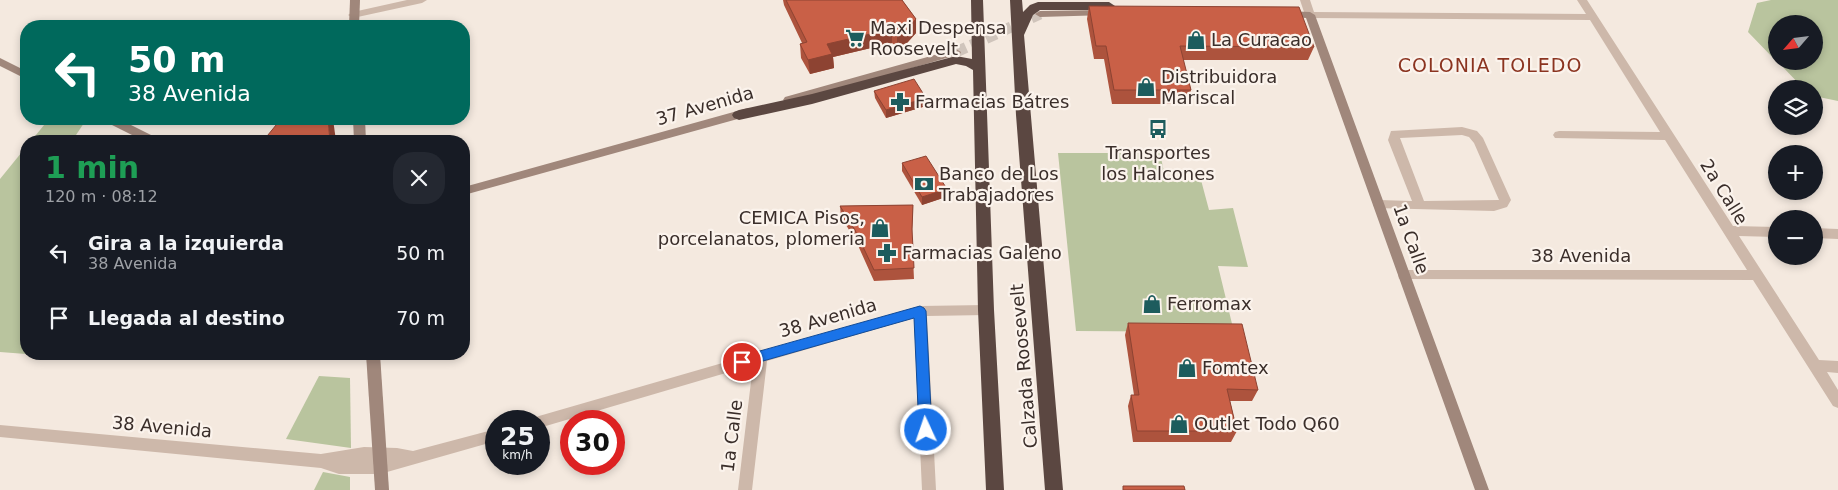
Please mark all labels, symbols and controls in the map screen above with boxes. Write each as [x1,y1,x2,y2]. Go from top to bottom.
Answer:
north arrow [1768,15,1822,70]
map controls [1768,15,1823,265]
place label: Maxi Despensa Roosevelt [870,17,1007,59]
supermarket icon: Maxi Despensa Roosevelt [844,27,866,49]
shop icon: La Curacao [1185,29,1207,51]
place label: La Curacao [1211,29,1312,50]
icon: left [45,40,110,105]
text: 50 m [128,40,225,80]
district label: COLONIA TOLEDO [1398,54,1582,76]
place label: Distribuidora Mariscal [1161,66,1277,108]
shop icon: Distribuidora Mariscal [1135,76,1157,98]
button: layers [1768,80,1823,135]
text: 38 Avenida [128,81,251,106]
street label: 37 Avenida [654,82,756,129]
pharmacy icon: Farmacias Bátres [889,91,911,113]
place label: Farmacias Bátres [915,91,1069,112]
bus stop icon: Transportes los Halcones [1147,118,1169,140]
place label: Transportes los Halcones [1101,142,1215,184]
button: + [1768,145,1823,200]
text: 1 min [45,150,139,185]
button: close [393,152,445,204]
street label: 2a Calle [1696,155,1753,228]
place label: Banco de Los Trabajadores [938,163,1059,205]
bank icon: Banco de Los Trabajadores [913,173,935,195]
text: 120 m · 08:12 [45,187,158,206]
street label: 1a Calle [1389,201,1434,277]
place label: CEMICA Pisos, porcelanatos, plomeria [658,207,865,249]
button: − [1768,210,1823,265]
shop icon: CEMICA Pisos, porcelanatos, plomeria [869,217,891,239]
text: Gira a la izquierda [88,232,284,254]
icon: left [45,239,73,267]
text: 50 m [396,242,445,264]
pharmacy icon: Farmacias Galeno [876,242,898,264]
place label: Farmacias Galeno [902,242,1062,263]
street label: 38 Avenida [1531,245,1631,266]
text: 38 Avenida [88,254,177,273]
street label: Calzada Roosevelt [1006,283,1041,449]
shop icon: Ferromax [1141,293,1163,315]
place label: Ferromax [1167,293,1252,314]
street label: 38 Avenida [777,294,879,341]
icon: arrive [45,304,73,332]
text: Llegada al destino [88,307,285,329]
text: 70 m [396,307,445,329]
pin [721,341,763,383]
icon: arrive [728,348,756,376]
shop icon: Fomtex [1176,357,1198,379]
place label: Fomtex [1202,357,1269,378]
street label: 1a Calle [717,398,746,473]
position arrow [899,403,951,455]
speed limit sign: 30 [560,410,625,475]
street label: 38 Avenida [111,412,213,441]
shop icon: Outlet Todo Q60 [1168,413,1190,435]
place label: Outlet Todo Q60 [1194,413,1340,434]
text: 25 [500,422,535,451]
text: km/h [502,448,533,462]

